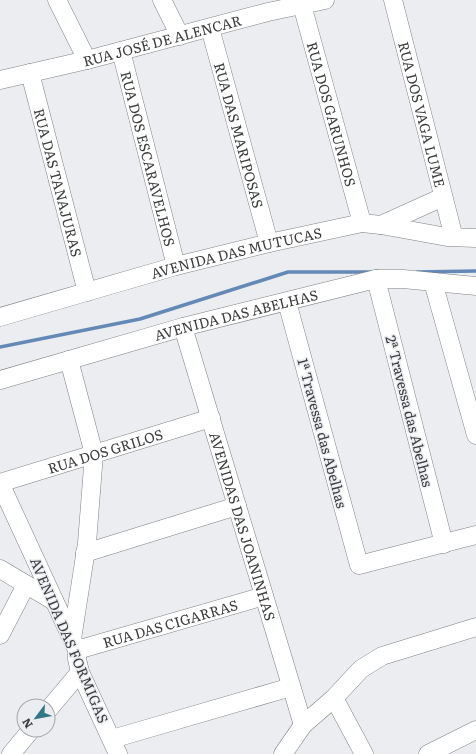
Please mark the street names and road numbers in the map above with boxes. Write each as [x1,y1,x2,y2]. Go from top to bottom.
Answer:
street label: RUA JOSÉ DE ALENCAR [81,9,244,71]
street label: RUA DOS GARUNHOS [303,39,361,189]
street label: RUA DOS VAGA LUME [394,39,451,189]
street label: RUA DAS MARIPOSAS [210,60,269,210]
street label: RUA DOS ESCARAVELHOS [116,69,181,248]
street label: RUA DAS TANAJURAS [30,106,87,259]
street label: AVENIDA DAS MUTUCAS [148,222,323,283]
street label: AVENIDA DAS ABELHAS [152,284,320,345]
street label: 2ª Travessa das Abelhas [381,333,439,489]
street label: 1ª Travessa das Abelhas [293,356,353,510]
street label: RUA DOS GRILOS [45,423,165,478]
street label: AVENIDAS DAS JOANINHAS [205,429,281,623]
street label: AVENIDA DAS FORMIGAS [27,555,113,725]
street label: RUA DAS CIGARRAS [100,594,240,652]

